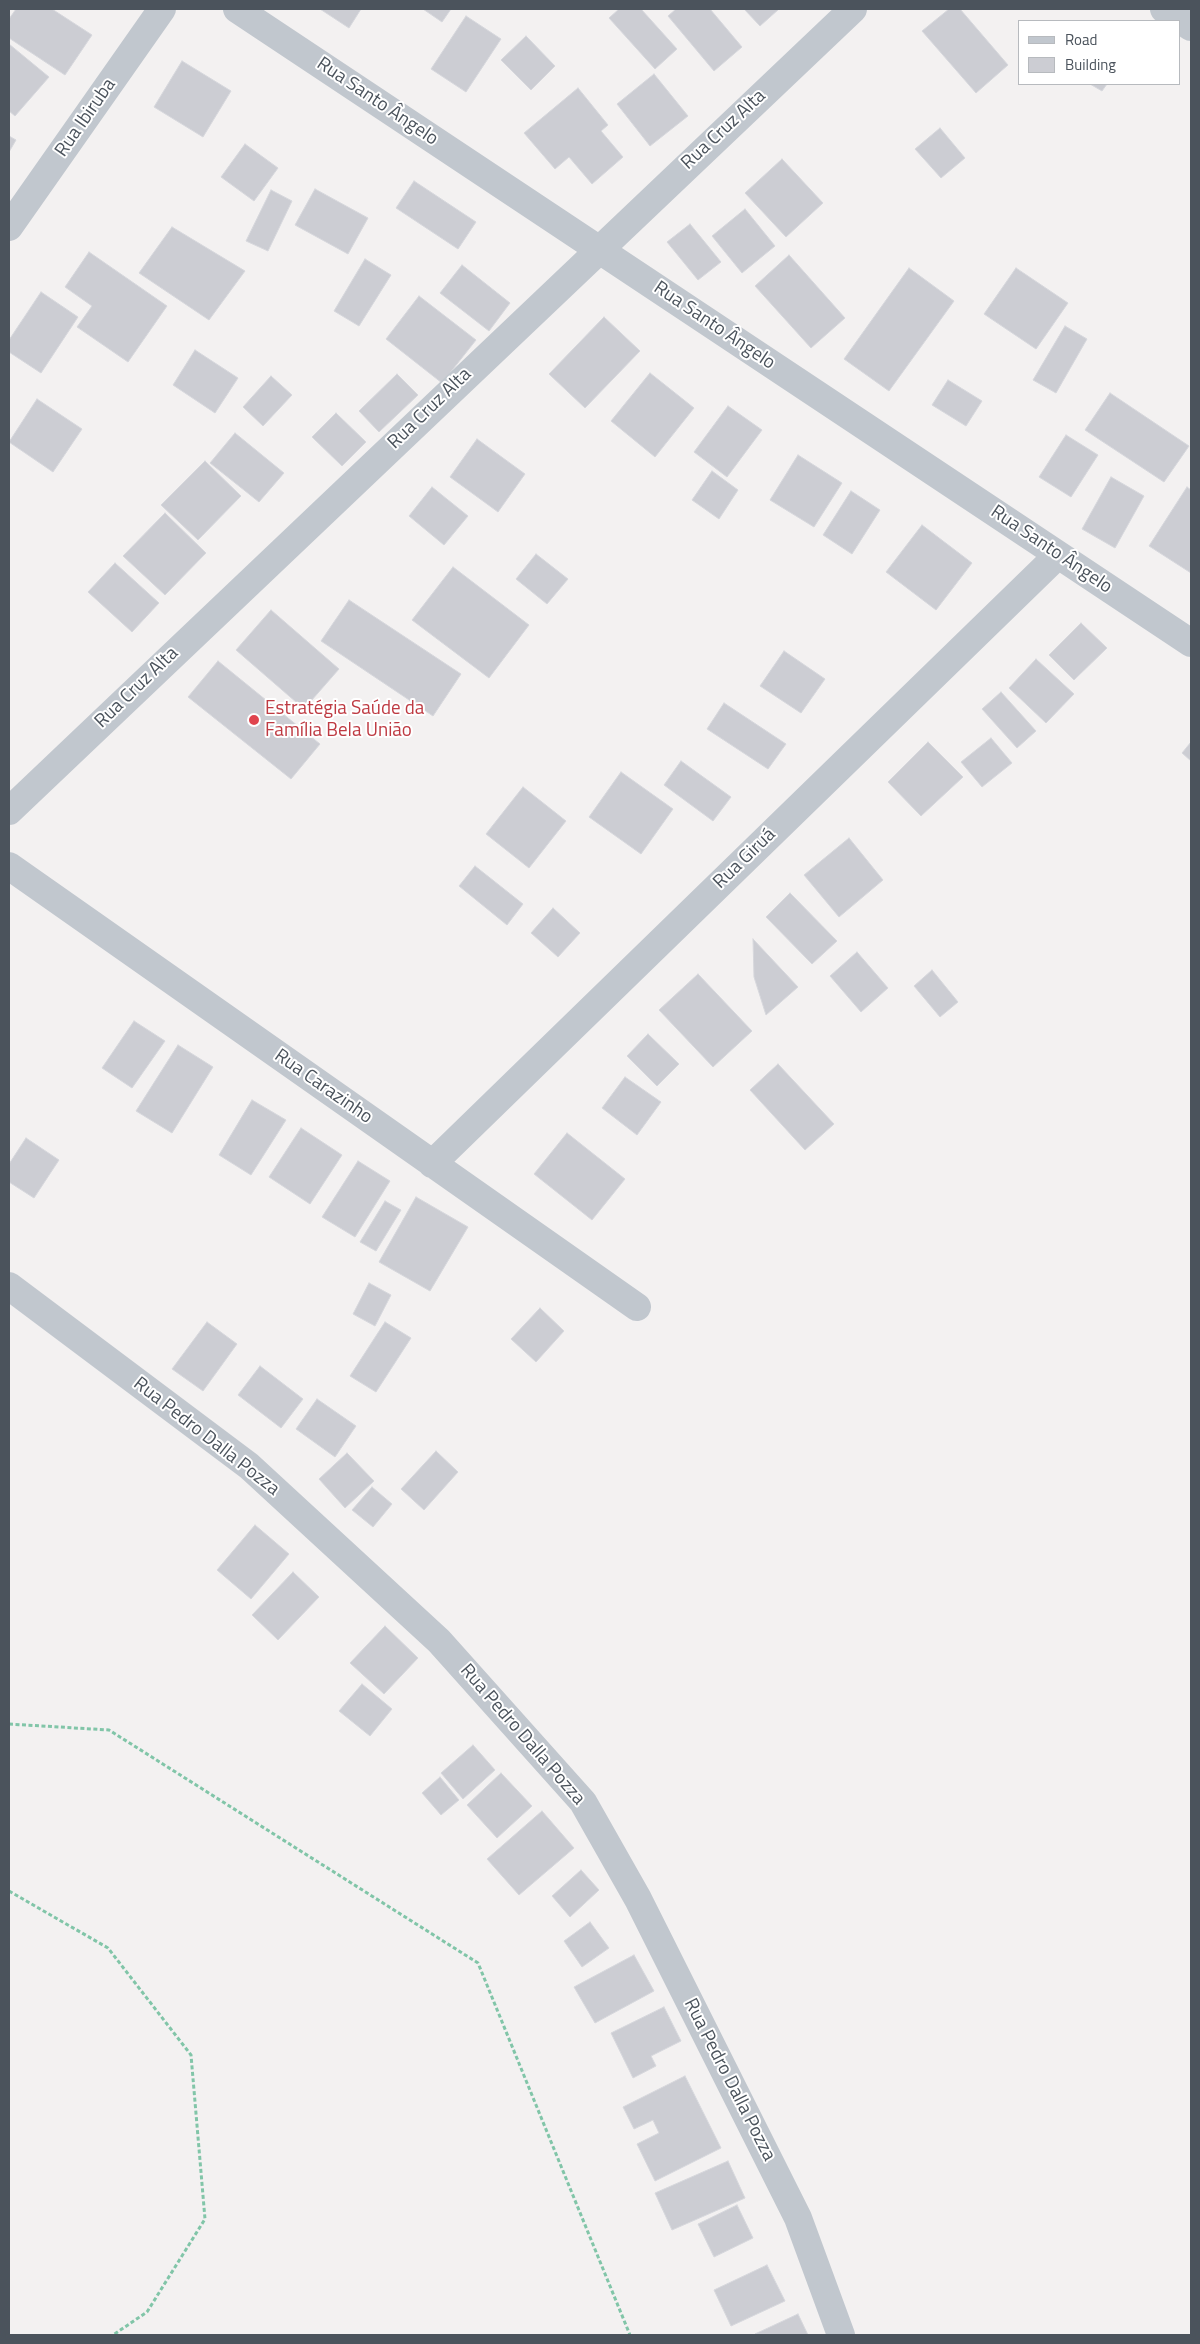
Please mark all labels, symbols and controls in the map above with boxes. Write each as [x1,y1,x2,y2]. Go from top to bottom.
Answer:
legend [1018,20,1180,85]
text: Road [1065,28,1097,51]
street label: Rua Santo Ângelo [312,53,442,151]
text: Building [1065,53,1116,76]
street label: Rua Ibiruba [51,74,121,162]
street label: Rua Cruz Alta [677,85,771,175]
street label: Rua Santo Ângelo [649,277,779,375]
street label: Rua Cruz Alta [384,364,476,454]
street label: Rua Santo Ângelo [986,501,1116,599]
street label: Rua Cruz Alta [91,643,183,733]
place label: Estratégia Saúde da Família Bela União [265,698,424,742]
marker: Estratégia Saúde da Família Bela União [247,713,261,727]
street label: Rua Giruá [709,824,781,894]
street label: Rua Carazinho [270,1045,376,1129]
street label: Rua Pedro Dalla Pozza [128,1373,284,1501]
street label: Rua Pedro Dalla Pozza [455,1660,589,1810]
street label: Rua Pedro Dalla Pozza [678,1995,780,2165]

